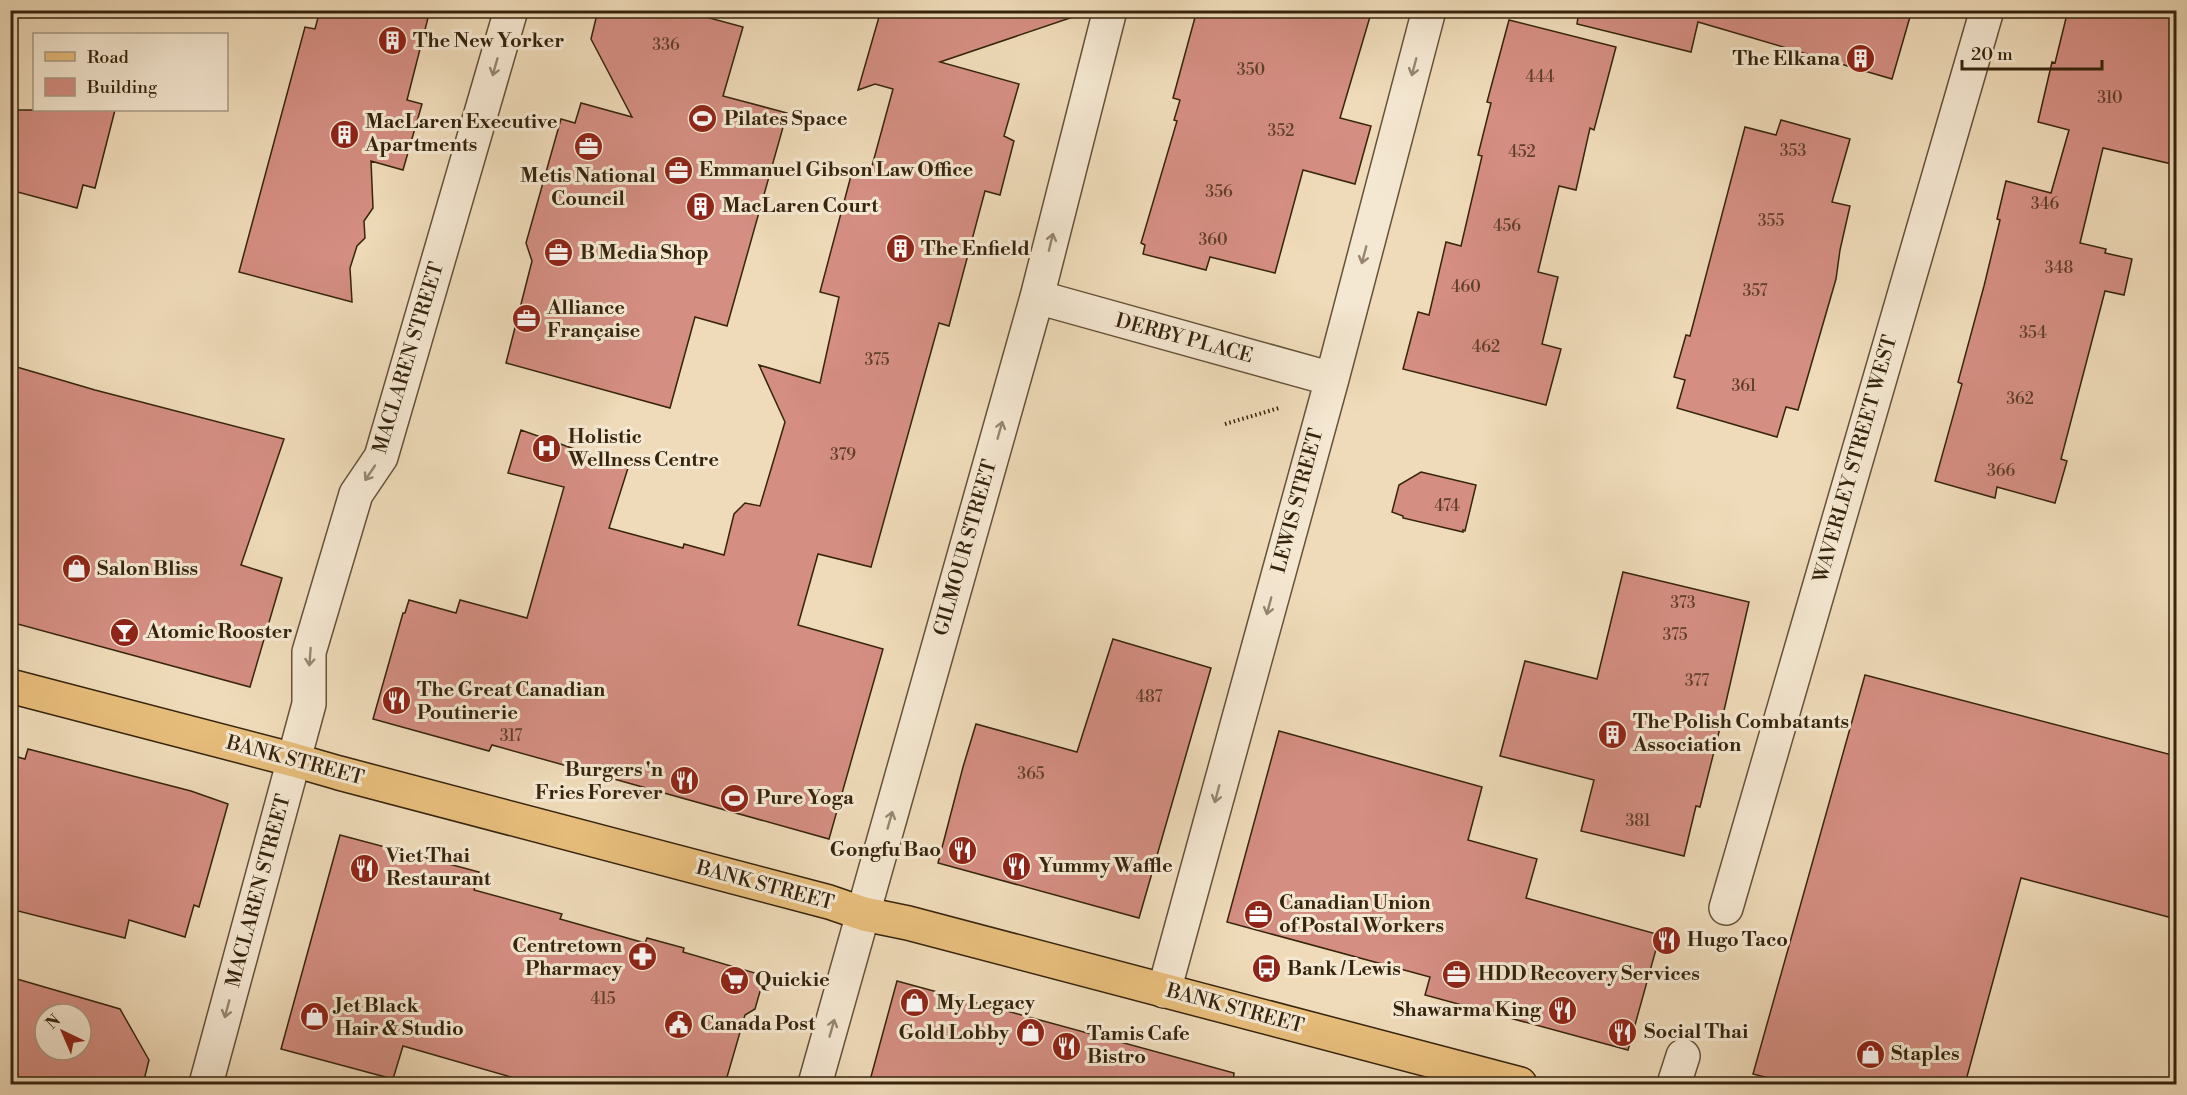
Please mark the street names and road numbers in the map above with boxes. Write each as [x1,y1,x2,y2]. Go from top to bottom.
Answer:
street label: MACLAREN STREET [368,259,450,457]
street label: DERBY PLACE [1113,309,1255,369]
street label: WAVERLEY STREET WEST [1808,332,1903,587]
street label: LEWIS STREET [1267,426,1329,576]
street label: GILMOUR STREET [929,457,1003,639]
street label: BANK STREET [222,730,367,791]
street label: MACLAREN STREET [221,792,297,990]
street label: BANK STREET [692,855,837,916]
street label: BANK STREET [1162,978,1307,1039]

